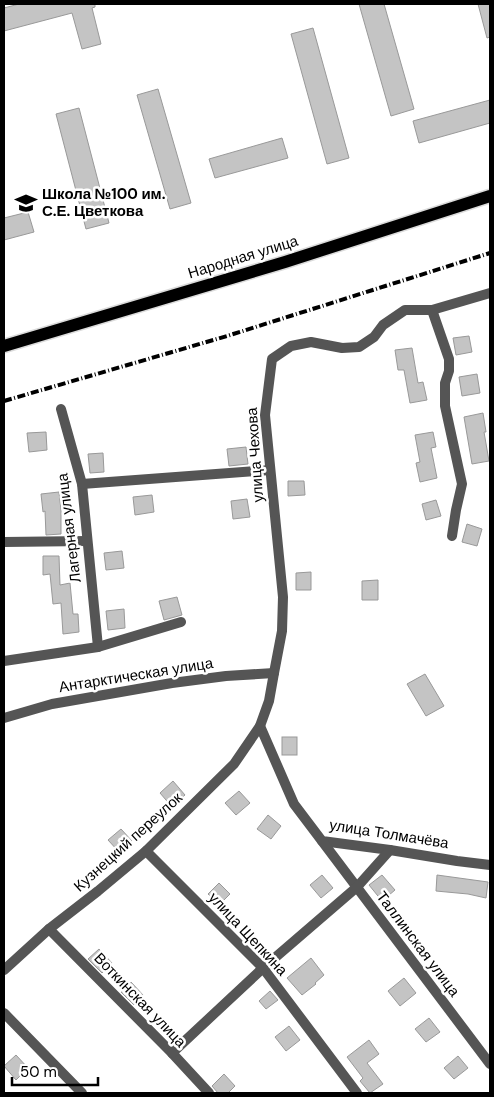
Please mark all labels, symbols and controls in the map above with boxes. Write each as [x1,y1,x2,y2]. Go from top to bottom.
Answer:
place label: Школа №100 им. С.Е. Цветкова [42,184,166,221]
school or university icon: Школа №100 им. С.Е. Цветкова [13,190,39,216]
street label: Народная улица [185,231,301,283]
street label: улица Чехова [242,406,268,503]
street label: Лагерная улица [52,472,86,584]
street label: Антарктическая улица [57,653,215,697]
street label: Кузнецкий переулок [69,788,187,896]
street label: улица Толмачёва [328,815,451,853]
street label: Таллинская улица [372,887,465,1001]
street label: улица Щепкина [204,888,292,981]
street label: Воткинская улица [90,948,191,1052]
scale bar [12,1054,99,1086]
text: 50 m [20,1062,57,1082]

